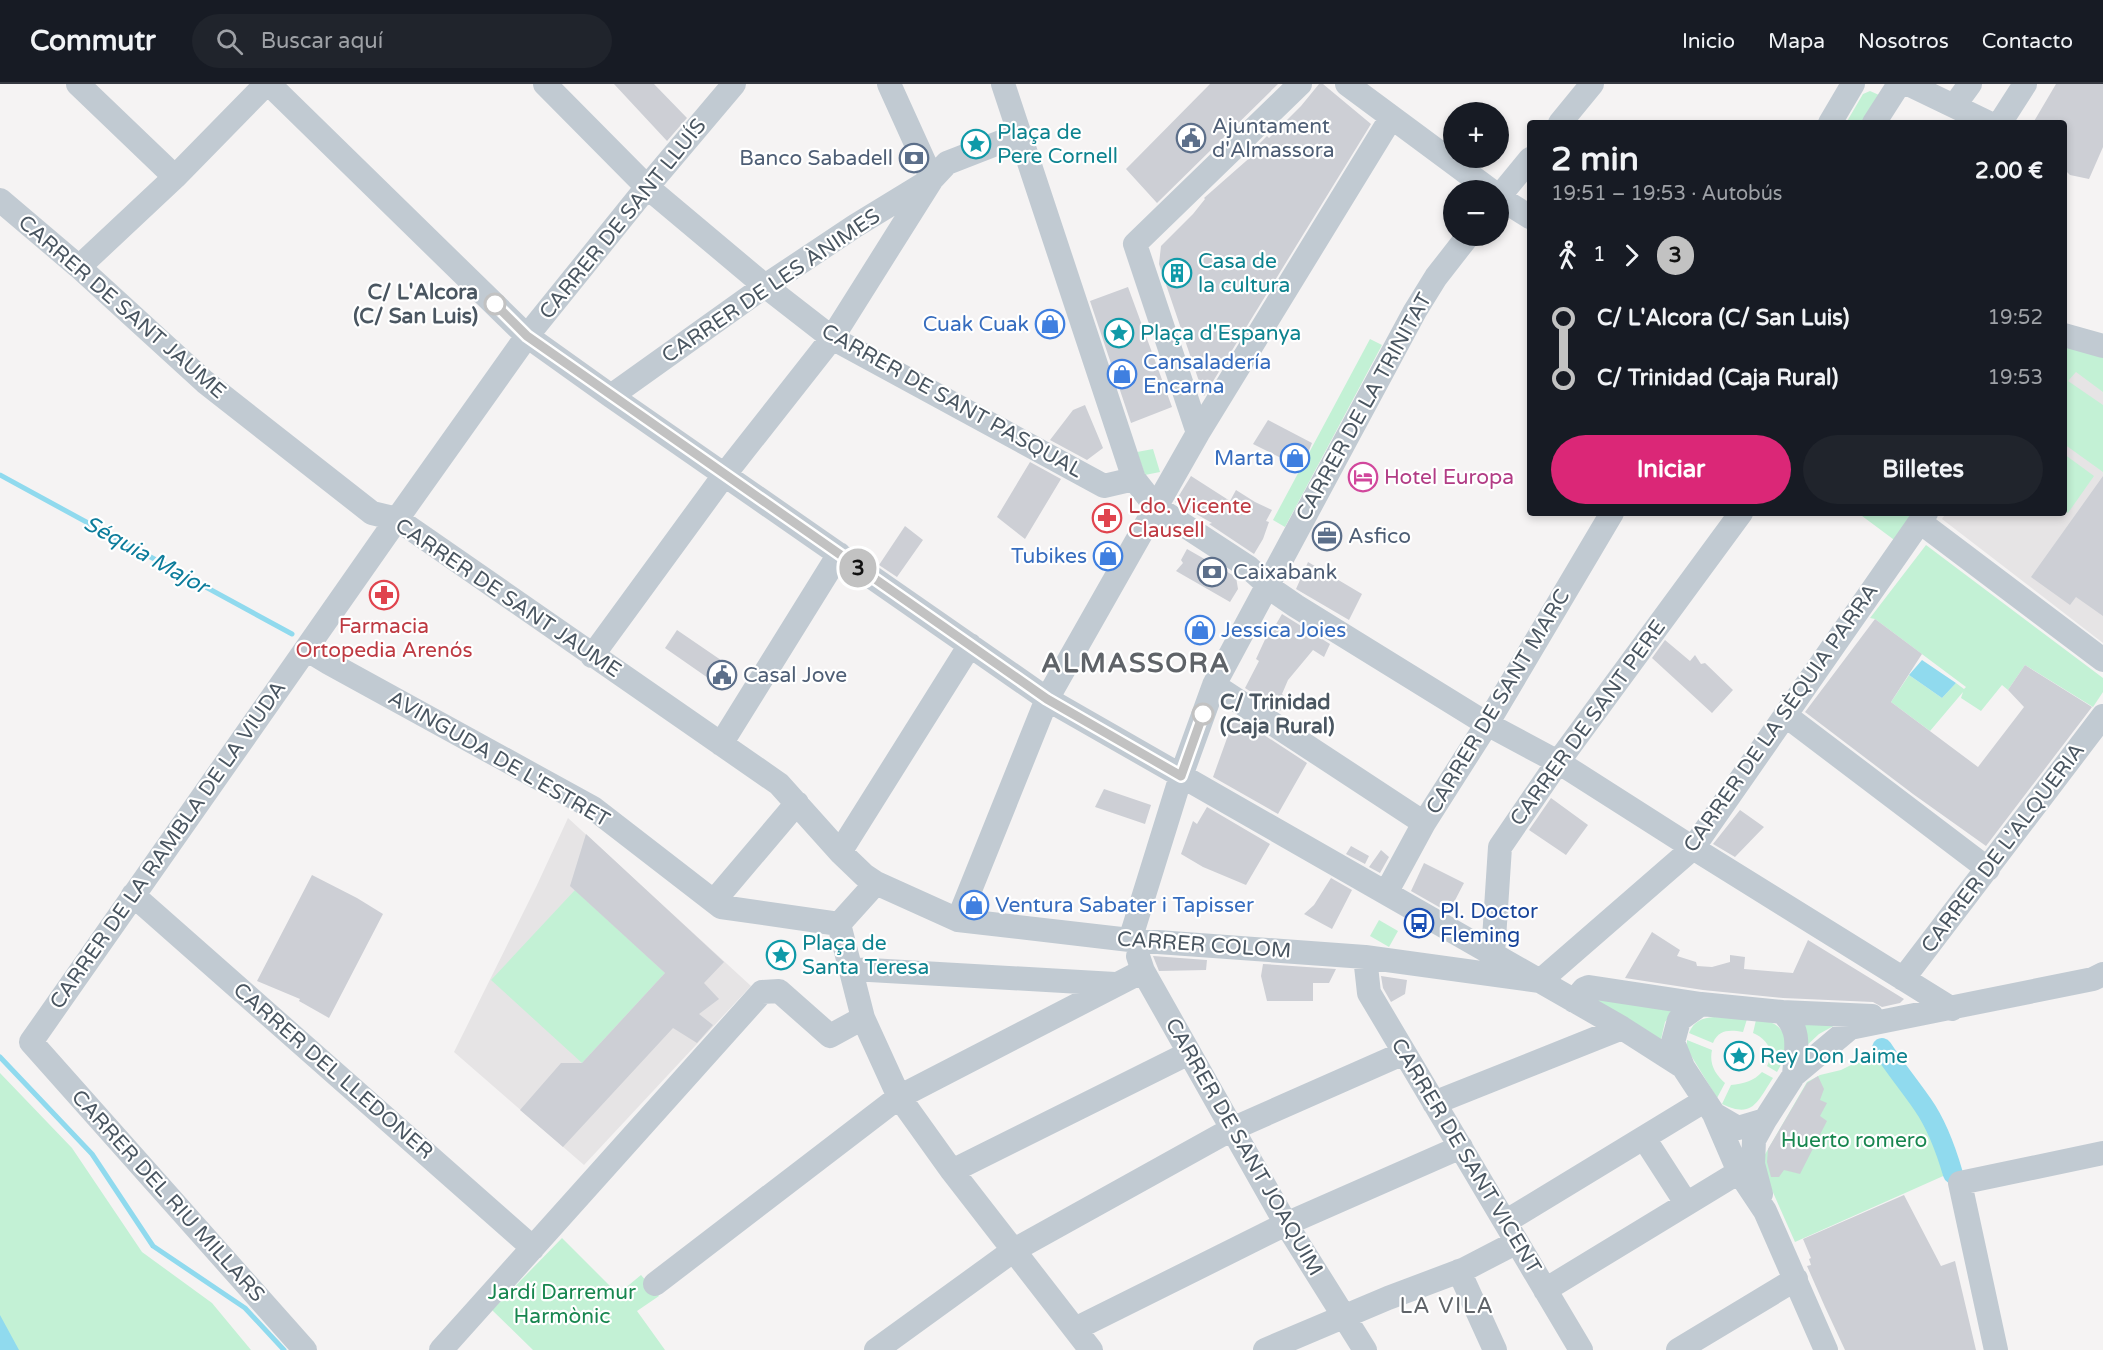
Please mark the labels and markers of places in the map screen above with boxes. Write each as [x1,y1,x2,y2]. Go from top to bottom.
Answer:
place label: Ajuntament d'Almassora [1212,114,1335,163]
place label: Plaça de Pere Cornell [997,120,1118,169]
public building icon: Ajuntament d'Almassora [1175,122,1207,154]
place icon: Plaça de Pere Cornell [960,128,992,160]
bank icon: Banco Sabadell [898,142,930,174]
place label: Banco Sabadell [739,146,893,171]
place label: Casa de la cultura [1198,249,1290,298]
building icon: Casa de la cultura [1161,257,1193,289]
place label: C/ L'Alcora (C/ San Luis) [353,280,478,329]
marker: C/ L'Alcora (C/ San Luis) [484,293,506,315]
shop icon: Cuak Cuak [1034,308,1066,340]
place label: Cuak Cuak [923,312,1029,337]
place icon: Plaça d'Espanya [1103,317,1135,349]
place label: Plaça d'Espanya [1140,321,1301,346]
place label: Cansaladería Encarna [1143,350,1271,399]
shop icon: Cansaladería Encarna [1106,358,1138,390]
shop icon: Marta [1279,442,1311,474]
place label: Marta [1214,446,1274,471]
hotel icon: Hotel Europa [1347,461,1379,493]
place label: Hotel Europa [1384,465,1514,490]
place label: Ldo. Vicente Clausell [1128,494,1252,543]
pharmacy icon: Ldo. Vicente Clausell [1091,502,1123,534]
office icon: Asfico [1311,520,1343,552]
place label: Asfico [1348,524,1411,549]
shop icon: Tubikes [1092,540,1124,572]
place label: Tubikes [1011,544,1087,569]
bank icon: Caixabank [1196,556,1228,588]
place label: Caixabank [1233,560,1337,585]
pharmacy icon: Farmacia Ortopedia Arenós [368,579,400,611]
place label: Farmacia Ortopedia Arenós [295,614,473,663]
shop icon: Jessica Joies [1184,614,1216,646]
place label: Jessica Joies [1221,618,1346,643]
public building icon: Casal Jove [706,659,738,691]
place label: Casal Jove [743,663,847,688]
place label: C/ Trinidad (Caja Rural) [1220,690,1334,739]
marker: C/ Trinidad (Caja Rural) [1192,703,1214,725]
shop icon: Ventura Sabater i Tapisser [958,889,990,921]
place label: Ventura Sabater i Tapisser [995,893,1254,918]
place label: Pl. Doctor Fleming [1440,899,1538,948]
bus stop icon: Pl. Doctor Fleming [1403,907,1435,939]
place label: Plaça de Santa Teresa [802,931,929,980]
place icon: Plaça de Santa Teresa [765,939,797,971]
place icon: Rey Don Jaime [1723,1040,1755,1072]
place label: Rey Don Jaime [1760,1044,1908,1069]

